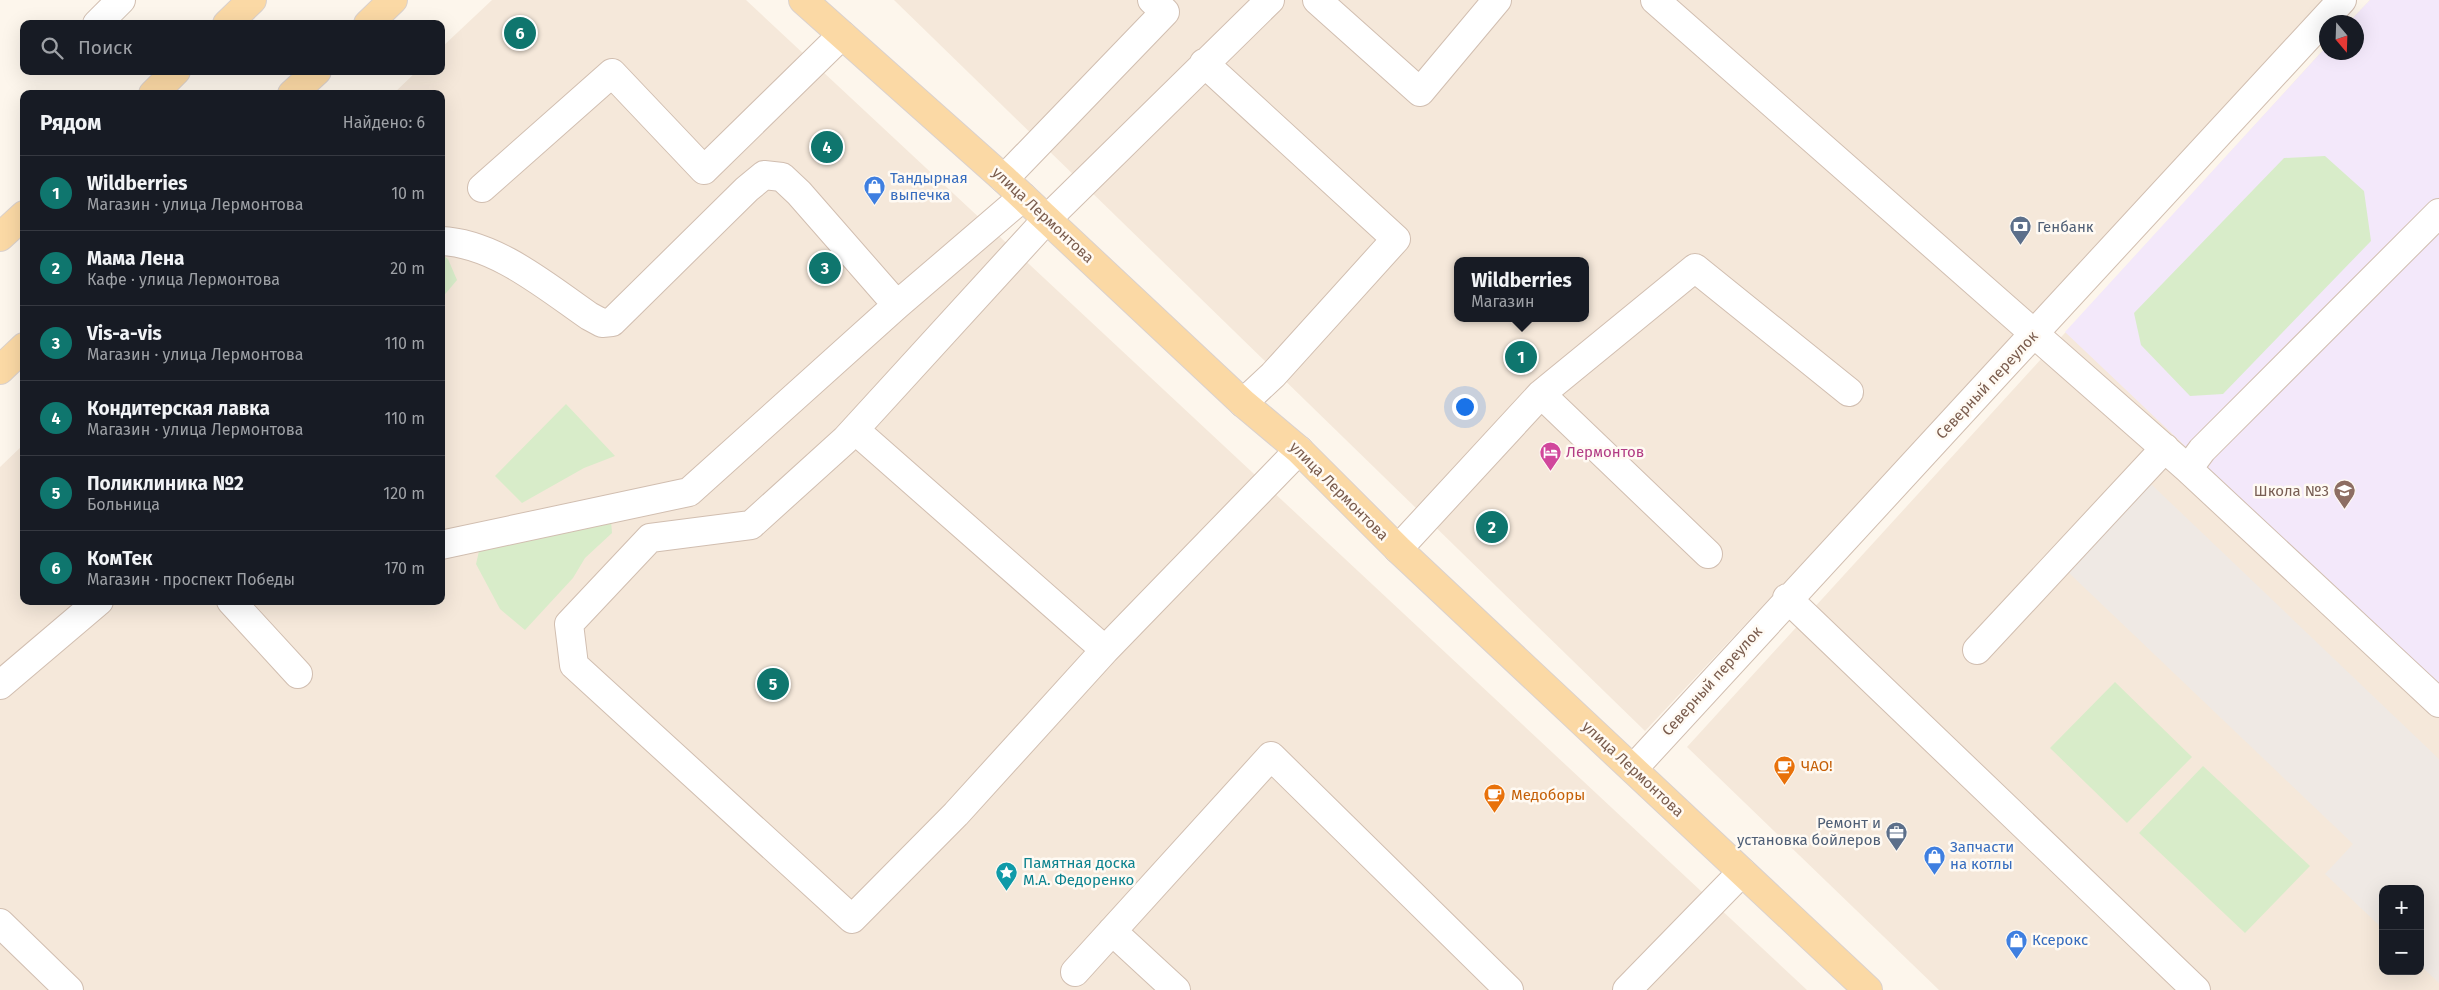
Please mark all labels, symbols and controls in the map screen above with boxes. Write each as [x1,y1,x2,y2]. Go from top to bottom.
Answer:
pin: 6 [504,14,536,52]
north arrow [2319,15,2364,60]
search box [20,20,445,75]
icon: search [38,34,66,62]
text: Поиск [78,36,132,59]
text: Рядом [40,110,101,136]
text: Найдено: 6 [343,113,425,132]
pin: 4 [811,128,843,166]
street label: улица Лермонтова [989,163,1097,267]
place label: Тандырная выпечка [890,169,968,204]
text: Wildberries [87,172,188,195]
shop icon: Тандырная выпечка [862,175,886,206]
text: 1 [52,184,60,203]
text: 10 m [391,184,425,203]
text: Магазин · улица Лермонтова [87,195,303,214]
bank icon: Генбанк [2009,215,2033,246]
place label: Генбанк [2037,218,2094,236]
text: Мама Лена [87,247,185,270]
pin: 3 [809,249,841,287]
popup [1454,257,1589,322]
text: 2 [52,259,60,278]
text: 20 m [390,259,425,278]
text: Wildberries [1471,269,1572,292]
text: Кафе · улица Лермонтова [87,270,280,289]
text: Магазин [1471,292,1534,311]
text: Vis-a-vis [87,322,162,345]
street label: Северный переулок [1932,327,2042,443]
text: 3 [52,334,60,353]
text: 110 m [384,334,425,353]
pin: 1 [1505,338,1537,376]
text: Магазин · улица Лермонтова [87,345,303,364]
your location [1452,394,1478,420]
text: Кондитерская лавка [87,397,270,420]
text: 4 [51,409,61,428]
text: 110 m [384,409,425,428]
text: Магазин · улица Лермонтова [87,420,303,439]
street label: улица Лермонтова [1286,438,1392,544]
hotel icon: Лермонтов [1538,440,1562,471]
place label: Лермонтов [1566,443,1644,461]
text: Поликлиника №2 [87,472,244,495]
school or university icon: Школа №3 [2333,479,2357,510]
place label: Школа №3 [2254,482,2329,500]
text: 5 [52,484,60,503]
text: 120 m [383,484,425,503]
text: Больница [87,495,160,514]
pin: 2 [1476,508,1508,546]
text: КомТек [87,547,152,570]
text: 6 [51,559,61,578]
text: 170 m [384,559,425,578]
text: Магазин · проспект Победы [87,570,295,589]
street label: Северный переулок [1658,622,1766,739]
pin: 5 [757,665,789,703]
street label: улица Лермонтова [1579,717,1687,821]
cafe icon: ЧАО! [1773,754,1797,785]
place label: ЧАО! [1801,757,1833,775]
cafe icon: Медоборы [1483,783,1507,814]
place label: Медоборы [1511,786,1585,804]
place label: Ремонт и установка бойлеров [1737,814,1881,849]
office icon: Ремонт и установка бойлеров [1885,820,1909,851]
place label: Запчасти на котлы [1950,838,2014,873]
shop icon: Запчасти на котлы [1922,844,1946,875]
place label: Памятная доска М.А. Федоренко [1023,854,1136,889]
place icon: Памятная доска М.А. Федоренко [995,860,1019,891]
map controls [2379,885,2424,975]
button: + [2379,885,2424,930]
shop icon: Ксерокс [2004,928,2028,959]
button: − [2379,930,2424,975]
place label: Ксерокс [2032,931,2088,949]

